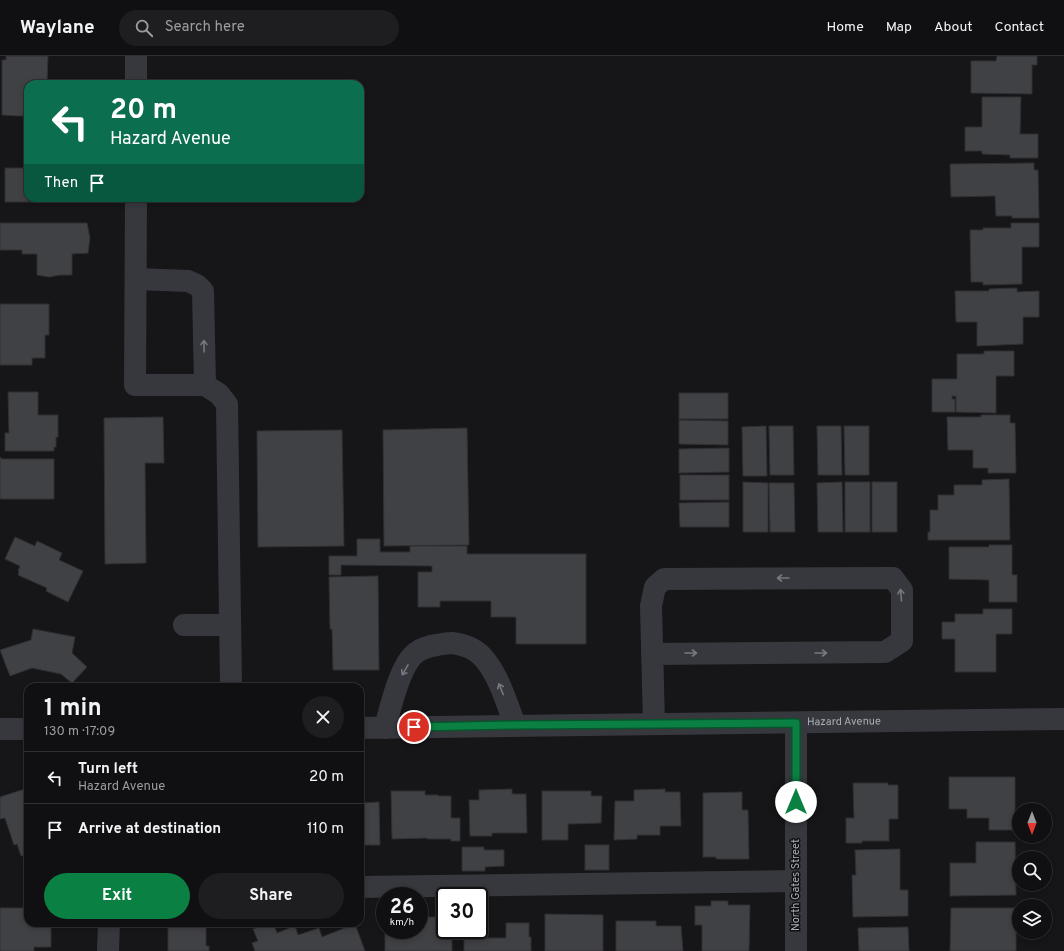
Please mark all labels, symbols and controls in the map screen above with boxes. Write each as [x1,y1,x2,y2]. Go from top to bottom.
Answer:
search box [119,10,399,46]
text: Waylane [20,16,95,40]
icon: search [133,17,155,39]
text: Search here [165,18,245,37]
text: Home [827,19,864,36]
text: Map [886,19,912,36]
text: About [934,19,973,36]
text: Contact [995,19,1044,36]
text: 20 m [110,93,177,129]
icon: left [44,96,96,148]
text: Hazard Avenue [110,128,231,151]
icon: arrive [86,172,108,194]
text: Then [44,174,78,193]
one-way arrow [200,340,208,353]
one-way arrow [777,574,790,582]
one-way arrow [898,589,905,602]
one-way arrow [814,649,827,657]
one-way arrow [684,650,697,657]
one-way arrow [400,664,408,676]
one-way arrow [496,683,504,695]
text: 1 min [44,694,102,724]
button: close [302,696,344,738]
pin [397,710,431,744]
street label: Hazard Avenue [807,714,881,729]
icon: arrive [403,716,425,738]
text: 130 m · 17:09 [44,724,115,740]
text: Turn left [78,760,138,779]
icon: left [44,767,66,789]
text: 20 m [309,768,344,787]
text: Hazard Avenue [78,779,165,795]
position arrow [775,781,817,823]
north arrow [1012,803,1052,843]
map controls [1012,803,1052,939]
icon: arrive [44,819,66,841]
text: Arrive at destination [78,820,221,839]
text: 110 m [307,820,344,839]
street label: North Gates Street [789,839,803,931]
button: search [1012,851,1052,891]
button: Exit [44,873,190,919]
button: Share [198,873,344,919]
speed limit sign: 30 [436,887,488,939]
text: 26 [390,895,414,921]
button: layers [1012,899,1052,939]
text: km/h [390,916,414,929]

